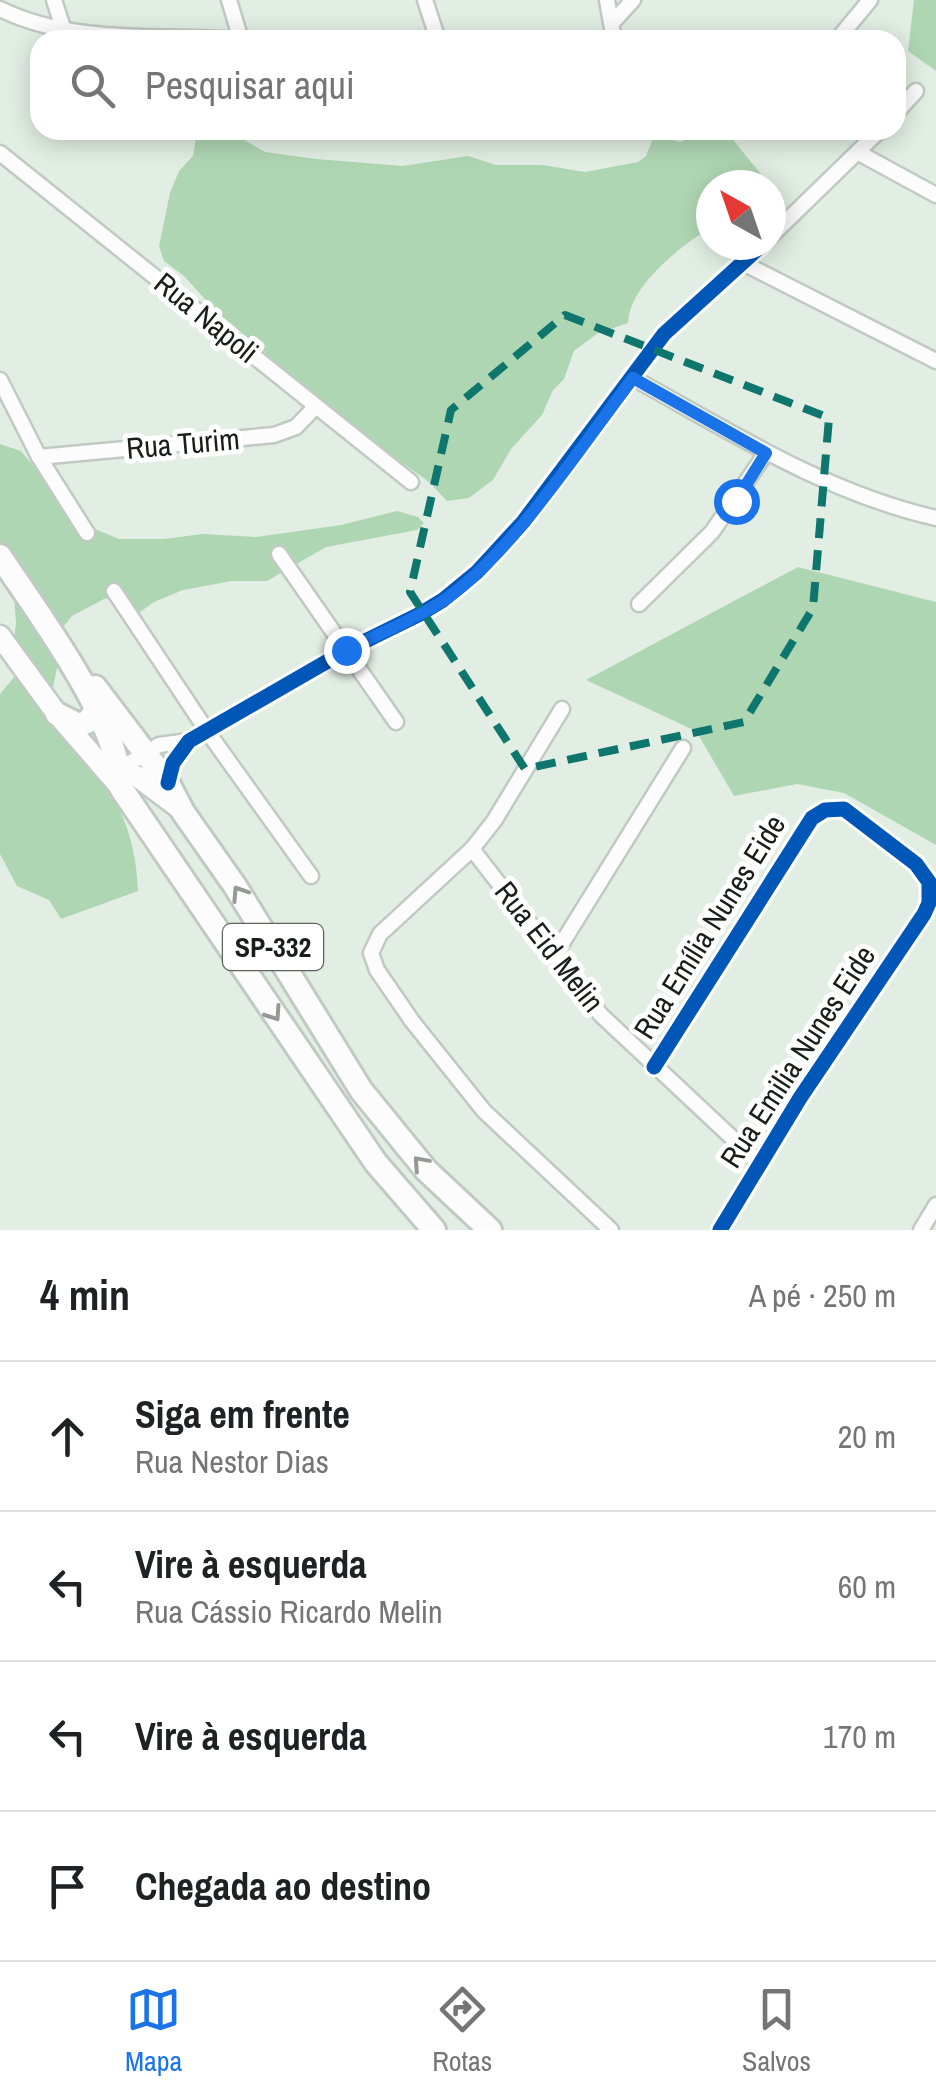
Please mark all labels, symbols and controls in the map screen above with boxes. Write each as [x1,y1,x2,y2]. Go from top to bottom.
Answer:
search box [30,30,906,140]
icon: search [65,58,120,113]
text: Pesquisar aqui [145,60,355,111]
north arrow [696,170,786,260]
street label: Rua Napoli [146,263,267,371]
street label: Rua Turim [125,418,241,468]
route start [714,479,760,525]
route end [324,628,370,674]
street label: Rua Emília Nunes Eide [624,807,794,1046]
street label: Rua Eid Melin [486,873,614,1020]
one-way arrow [233,886,252,904]
road number: SP-332 [223,924,323,970]
street label: Rua Emilia Nunes Eide [710,938,884,1175]
one-way arrow [262,1003,281,1021]
one-way arrow [414,1156,432,1175]
text: 4 min [40,1267,130,1323]
text: A pé · 250 m [749,1274,896,1317]
text: Siga em frente [135,1389,350,1440]
icon: ahead [40,1409,95,1464]
text: 20 m [838,1415,896,1458]
text: Rua Nestor Dias [135,1440,329,1483]
text: Vire à esquerda [135,1539,367,1590]
icon: left [40,1559,95,1614]
text: 60 m [838,1565,896,1608]
text: Rua Cássio Ricardo Melin [135,1590,443,1633]
icon: left [40,1709,95,1764]
text: Vire à esquerda [135,1711,367,1762]
text: 170 m [823,1715,896,1758]
icon: arrive [40,1859,95,1914]
text: Chegada ao destino [135,1861,431,1912]
tab: Mapa [125,1982,182,2080]
tab: Rotas [432,1982,492,2080]
tab: Salvos [742,1982,811,2080]

